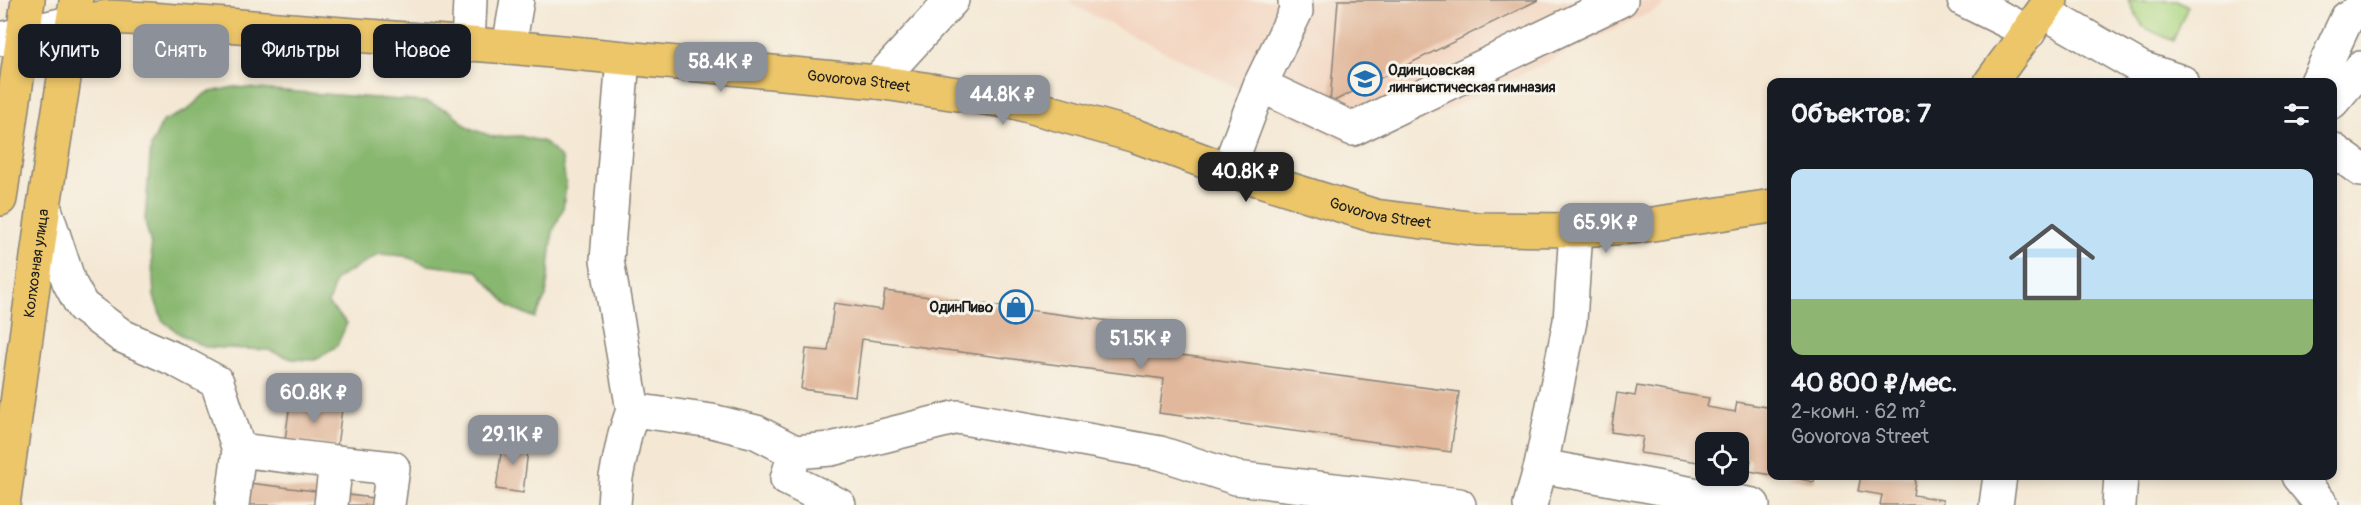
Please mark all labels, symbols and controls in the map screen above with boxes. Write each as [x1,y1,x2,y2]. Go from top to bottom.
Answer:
chip: Купить [18,24,121,78]
chip: Снять [133,24,229,78]
chip: Фильтры [241,24,361,78]
chip: Новое [373,24,471,78]
pin: 58.4K ₽ [666,42,776,93]
text: 58.4K ₽ [688,49,754,74]
school or university icon: Одинцовская лингвистическая гимназия [1347,61,1383,97]
place label: Одинцовская лингвистическая гимназия [1387,61,1555,97]
street label: Govorova Street [806,66,913,97]
pin: 44.8K ₽ [948,75,1058,126]
text: 44.8K ₽ [970,82,1036,107]
text: Объектов: 7 [1791,98,1931,130]
icon: filters [2280,98,2313,131]
pin: 40.8K ₽ [1191,152,1301,203]
text: 40.8K ₽ [1212,159,1280,184]
street label: Govorova Street [1327,193,1433,233]
pin: 65.9K ₽ [1551,203,1661,254]
street label: Колхозная улица [19,208,53,319]
icon: home [1998,208,2106,316]
text: 65.9K ₽ [1573,210,1639,235]
shop icon: ОдинПиво [998,289,1034,325]
place label: ОдинПиво [929,298,993,317]
pin: 51.5K ₽ [1086,319,1196,370]
text: 51.5K ₽ [1110,326,1172,351]
text: 40 800 ₽/мес. [1791,367,1958,399]
pin: 60.8K ₽ [259,373,369,424]
text: 60.8K ₽ [280,380,348,405]
text: 2-комн. · 62 m² [1791,399,1926,424]
pin: 29.1K ₽ [458,415,568,466]
text: 29.1K ₽ [482,422,544,447]
text: Govorova Street [1791,424,1929,449]
map controls [1695,432,1749,486]
button: locate [1695,432,1749,486]

